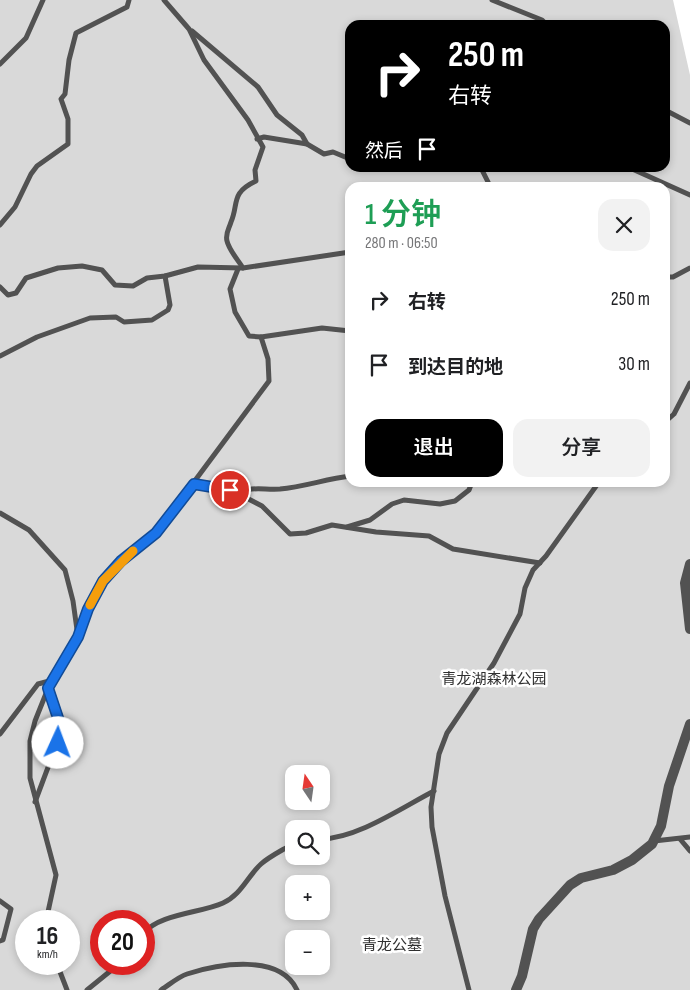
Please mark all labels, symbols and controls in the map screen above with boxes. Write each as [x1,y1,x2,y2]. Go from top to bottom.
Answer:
text: 250 m [448,34,524,77]
icon: right [365,40,430,105]
text: 右转 [448,83,492,110]
icon: arrive [413,135,441,163]
text: 然后 [365,140,403,163]
text: 1 分钟 [365,197,441,233]
button: close [598,199,650,251]
text: 280 m · 06:50 [365,234,438,253]
icon: right [365,286,393,314]
text: 250 m [611,288,650,311]
text: 右转 [408,291,446,314]
icon: arrive [365,351,393,379]
text: 30 m [618,353,650,376]
text: 到达目的地 [408,356,503,379]
button: 退出 [365,419,503,477]
button: 分享 [513,419,650,477]
pin [209,469,251,511]
icon: arrive [216,476,244,504]
park label: 青龙湖森林公园 [441,670,547,689]
position arrow [31,716,83,768]
north arrow [285,765,330,810]
map controls [285,765,330,975]
button: search [285,820,330,865]
button: + [285,875,330,920]
speed limit sign: 20 [90,910,155,975]
text: 16 [37,921,58,952]
button: − [285,930,330,975]
park label: 青龙公墓 [362,936,422,955]
text: km/h [37,947,58,962]

